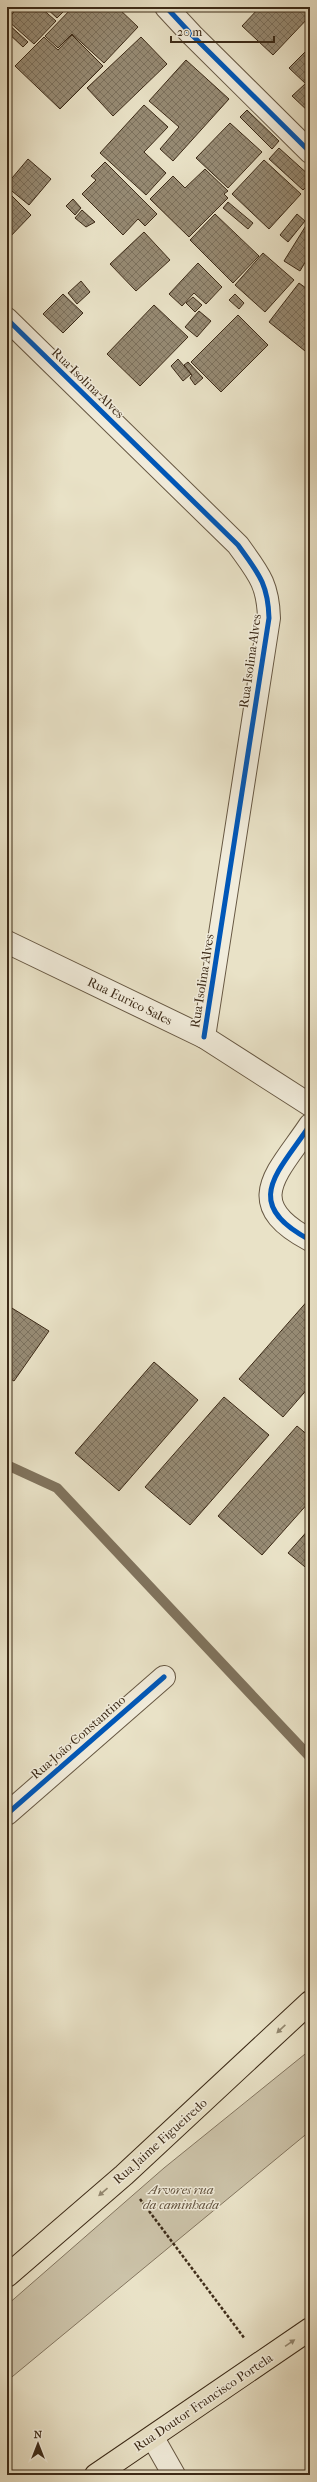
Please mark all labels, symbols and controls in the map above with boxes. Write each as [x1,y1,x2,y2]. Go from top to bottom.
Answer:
scale bar [171,18,274,44]
text: 20 m [177,25,202,39]
street label: Rua Isolina Alves [49,345,127,421]
street label: Rua Isolina Alves [236,613,264,709]
street label: Rua Isolina Alves [187,933,217,1029]
street label: Rua Eurico Sales [85,974,175,1028]
street label: Rua João Constantino [28,1692,129,1782]
one-way arrow [276,2024,287,2033]
street label: Rua Jaime Figueiredo [110,2095,210,2187]
park label: Arvores rua da caminhada [143,2182,219,2212]
one-way arrow [98,2188,108,2197]
one-way arrow [285,2339,295,2347]
street label: Rua Doutor Francisco Portela [131,2349,276,2454]
north arrow [18,2424,58,2464]
text: N [34,2428,43,2441]

